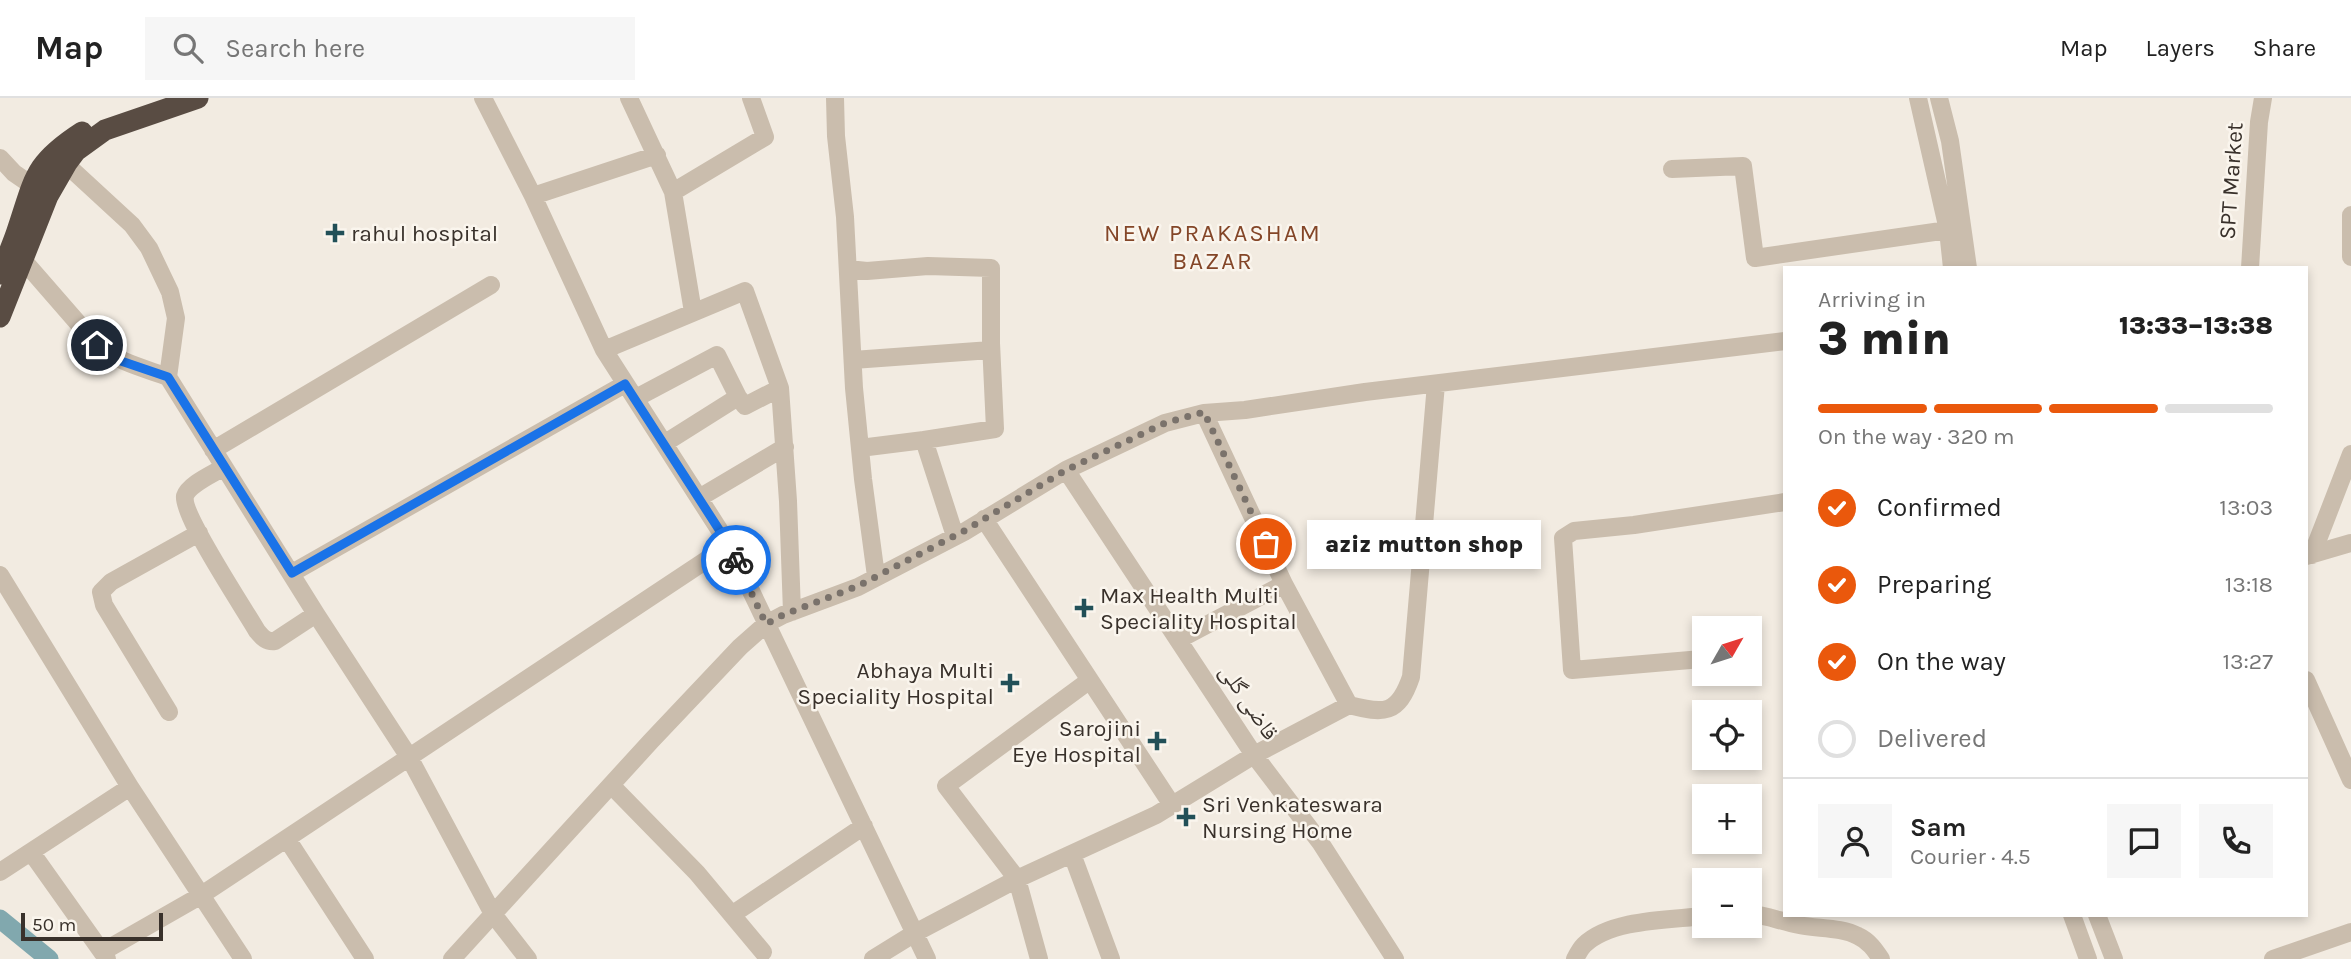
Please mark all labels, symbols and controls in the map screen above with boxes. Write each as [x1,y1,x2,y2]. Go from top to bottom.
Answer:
search box [145,17,635,80]
text: Map [35,29,103,67]
icon: search [169,29,207,67]
text: Search here [225,33,365,64]
text: Map [2060,34,2108,62]
text: Layers [2146,34,2215,62]
text: Share [2253,34,2316,62]
street label: SPT Market [2213,121,2249,241]
district label: NEW PRAKASHAM BAZAR [1104,219,1322,275]
place label: rahul hospital [351,220,498,247]
marker: rahul hospital [325,223,345,243]
text: Arriving in [1818,286,1926,313]
text: 13:33–13:38 [2119,310,2273,341]
text: 3 min [1818,312,1951,366]
pin [67,315,127,375]
icon: home [78,326,116,364]
text: On the way · 320 m [1818,423,2015,450]
icon: check [1818,489,1856,527]
text: Confirmed [1877,492,2002,523]
text: 13:03 [2219,494,2273,521]
pin [1236,514,1296,574]
callout: aziz mutton shop [1308,520,1542,569]
courier [701,525,771,595]
icon: bag [1247,525,1285,563]
text: aziz mutton shop [1325,531,1523,558]
icon: bike [717,541,755,579]
icon: check [1818,566,1856,604]
text: Preparing [1877,569,1991,600]
text: 13:18 [2225,571,2273,598]
place label: Max Health Multi Speciality Hospital [1100,582,1297,635]
marker: Max Health Multi Speciality Hospital [1074,598,1094,618]
north arrow [1692,616,1762,686]
map controls [1692,616,1762,938]
icon: check [1818,643,1856,681]
text: On the way [1877,646,2006,677]
text: 13:27 [2222,648,2273,675]
place label: Abhaya Multi Speciality Hospital [797,657,994,710]
street label: قاضی گلی [1214,659,1284,745]
marker: Abhaya Multi Speciality Hospital [1000,673,1020,693]
button: locate [1692,700,1762,770]
place label: Sarojini Eye Hospital [1012,715,1141,768]
text: Delivered [1877,723,1987,754]
marker: Sarojini Eye Hospital [1147,731,1167,751]
button: + [1692,784,1762,854]
place label: Sri Venkateswara Nursing Home [1202,791,1383,844]
button: person [1818,804,1892,878]
button: chat [2107,804,2181,878]
button: phone [2199,804,2273,878]
marker: Sri Venkateswara Nursing Home [1176,807,1196,827]
text: Sam [1910,812,1966,843]
text: Courier · 4.5 [1910,843,2031,870]
button: − [1692,868,1762,938]
scale bar [21,910,163,942]
text: 50 m [32,914,76,936]

